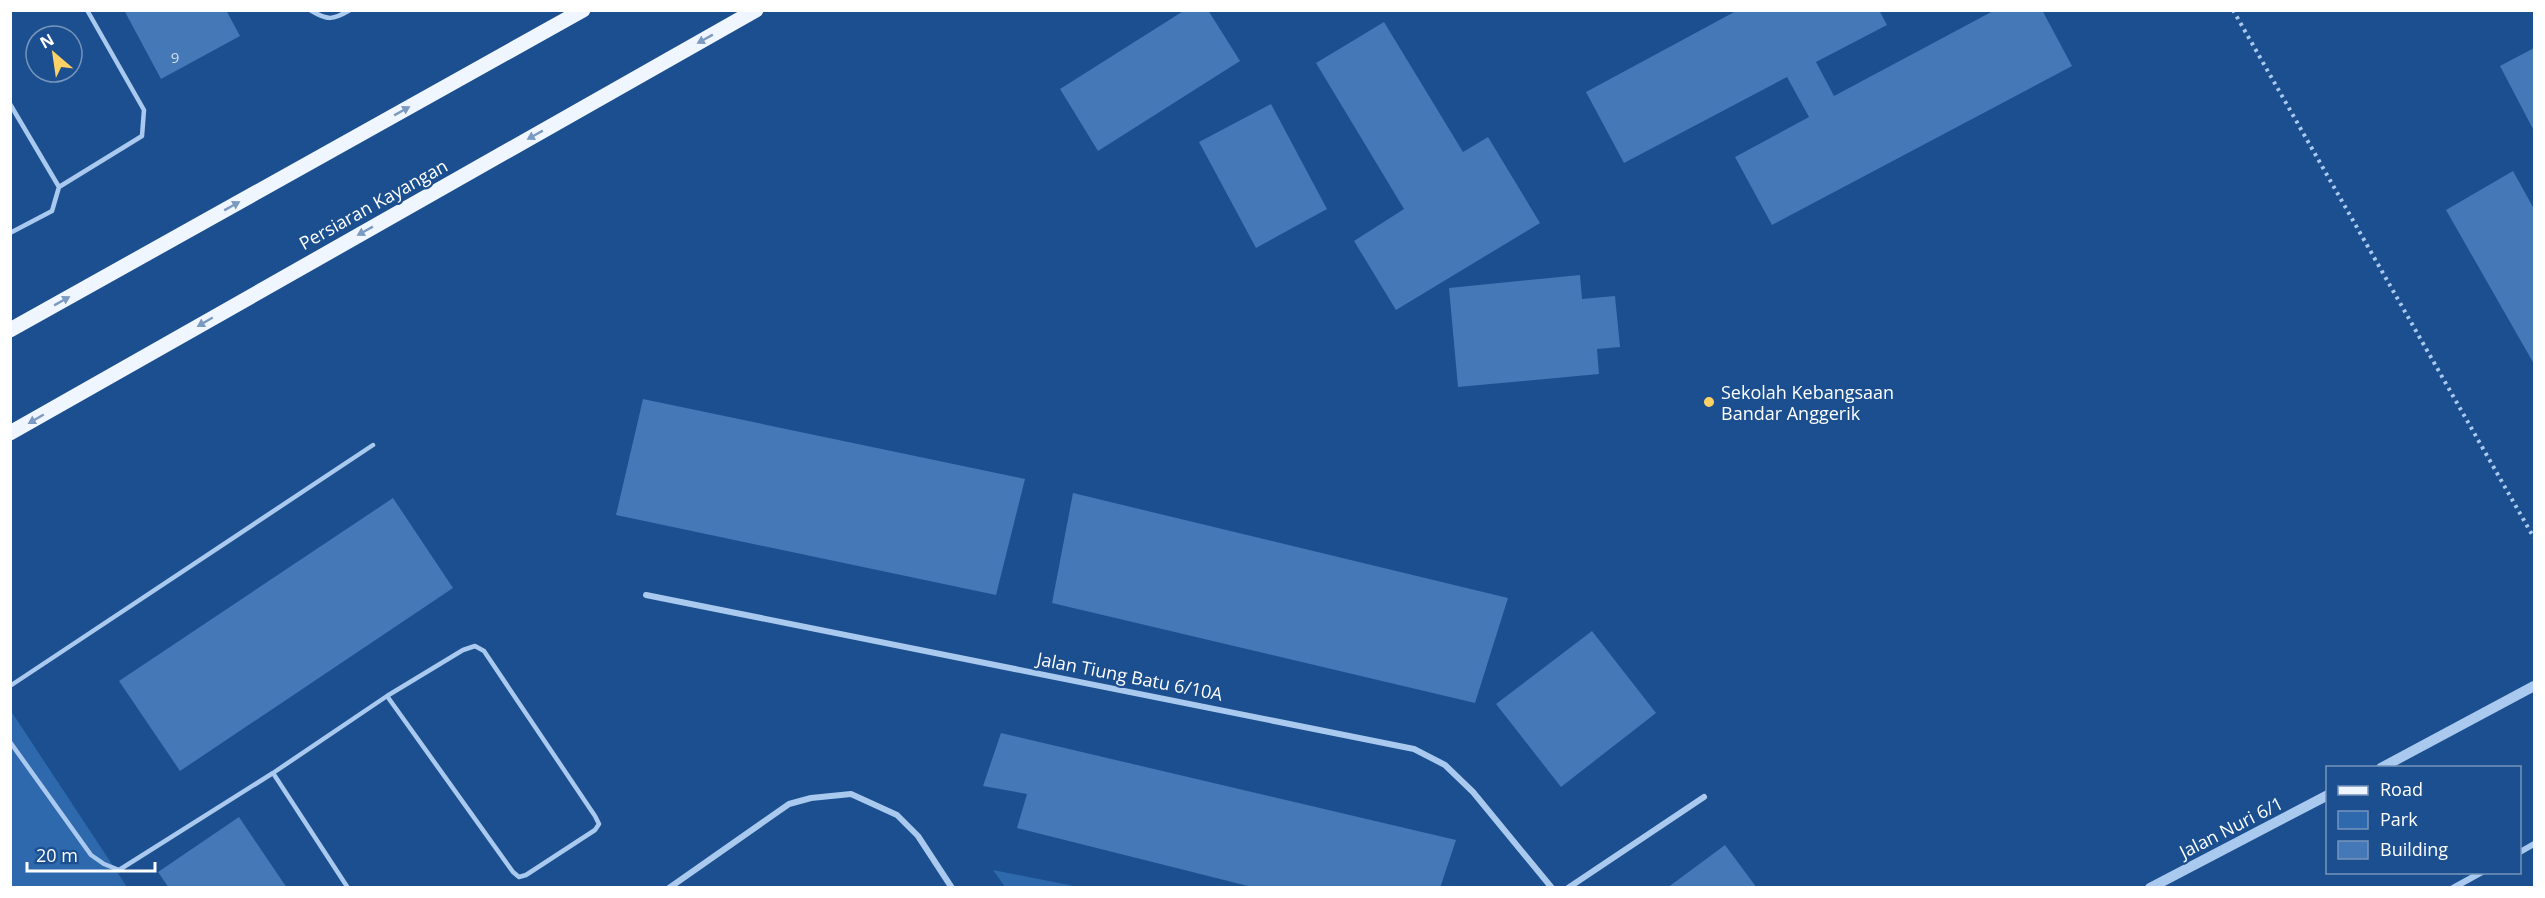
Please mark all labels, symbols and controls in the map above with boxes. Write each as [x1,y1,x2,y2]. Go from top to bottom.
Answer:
north arrow [24,24,84,84]
text: N [36,28,58,54]
one-way arrow [696,34,713,44]
house number: 9 [171,47,179,67]
one-way arrow [394,106,411,116]
one-way arrow [526,130,543,140]
street label: Persiaran Kayangan [294,153,452,255]
one-way arrow [224,201,240,212]
one-way arrow [357,225,374,235]
one-way arrow [53,297,70,307]
one-way arrow [197,316,213,327]
place label: Sekolah Kebangsaan Bandar Anggerik [1721,380,1894,425]
marker: Sekolah Kebangsaan Bandar Anggerik [1702,395,1716,409]
one-way arrow [28,413,44,424]
street label: Jalan Tiung Batu 6/10A [1033,646,1226,706]
legend [2326,766,2521,874]
text: Road [2380,777,2423,801]
street label: Jalan Nuri 6/1 [2173,791,2287,864]
text: Park [2380,807,2418,831]
scale bar [27,835,154,873]
text: Building [2380,837,2448,861]
text: 20 m [36,843,78,867]

